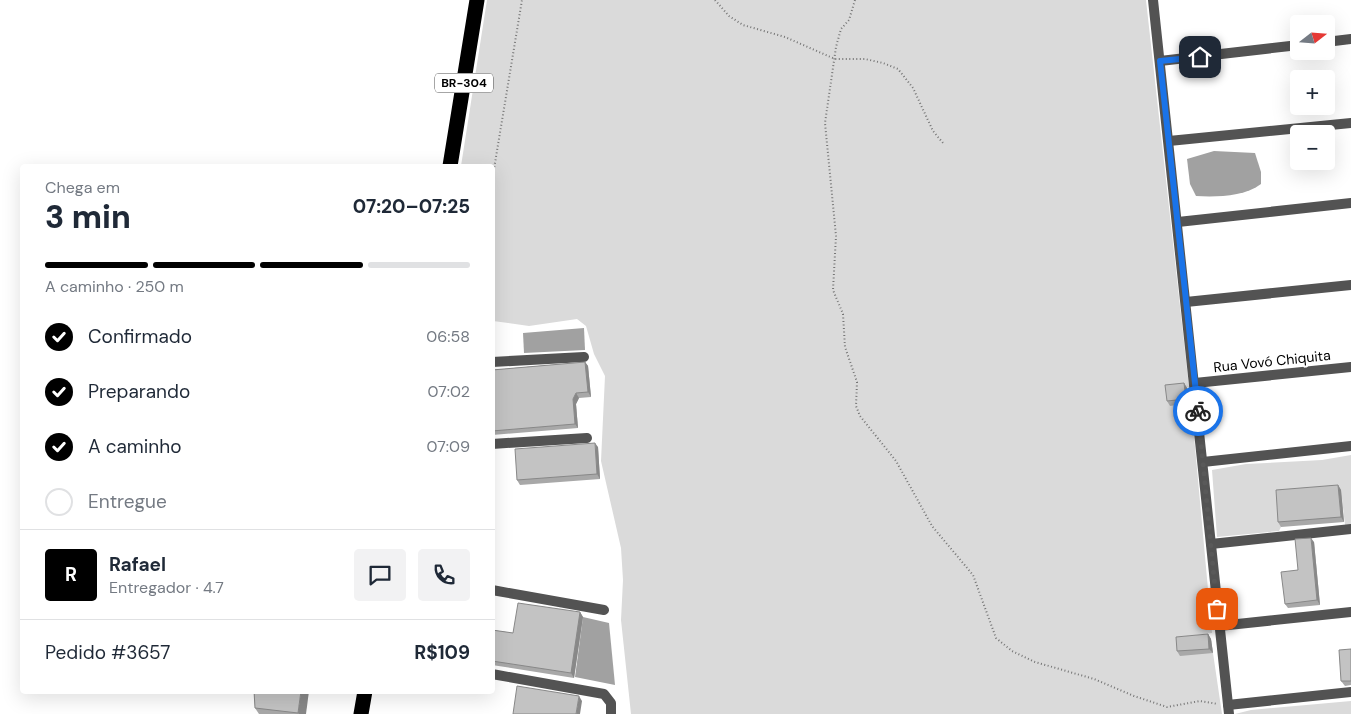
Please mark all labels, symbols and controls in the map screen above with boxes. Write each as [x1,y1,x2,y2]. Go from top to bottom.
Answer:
north arrow [1290,15,1335,60]
map controls [1290,15,1335,170]
pin [1179,36,1221,78]
icon: home [1186,43,1214,71]
button: + [1290,70,1335,115]
road number: BR-304 [435,74,493,92]
button: − [1290,125,1335,170]
text: Chega em [45,177,120,198]
text: 07:20–07:25 [353,194,470,219]
text: 3 min [45,196,131,238]
text: A caminho · 250 m [45,276,184,297]
icon: check [45,323,73,351]
text: Confirmado [88,324,192,349]
text: 06:58 [426,326,470,347]
street label: Rua Vovó Chiquita [1212,346,1332,376]
icon: check [45,378,73,406]
text: Preparando [88,379,190,404]
text: 07:02 [428,381,470,402]
courier [1173,386,1223,436]
icon: bike [1184,397,1212,425]
icon: check [45,433,73,461]
text: A caminho [88,434,181,459]
text: 07:09 [427,436,470,457]
text: Entregue [88,489,167,514]
button: chat [354,549,406,601]
button: phone [418,549,470,601]
text: Rafael [109,552,166,577]
text: R [65,562,77,587]
text: Entregador · 4.7 [109,577,224,598]
pin [1196,588,1238,630]
icon: bag [1203,595,1231,623]
text: Pedido #3657 [45,640,170,665]
text: R$109 [414,640,470,665]

